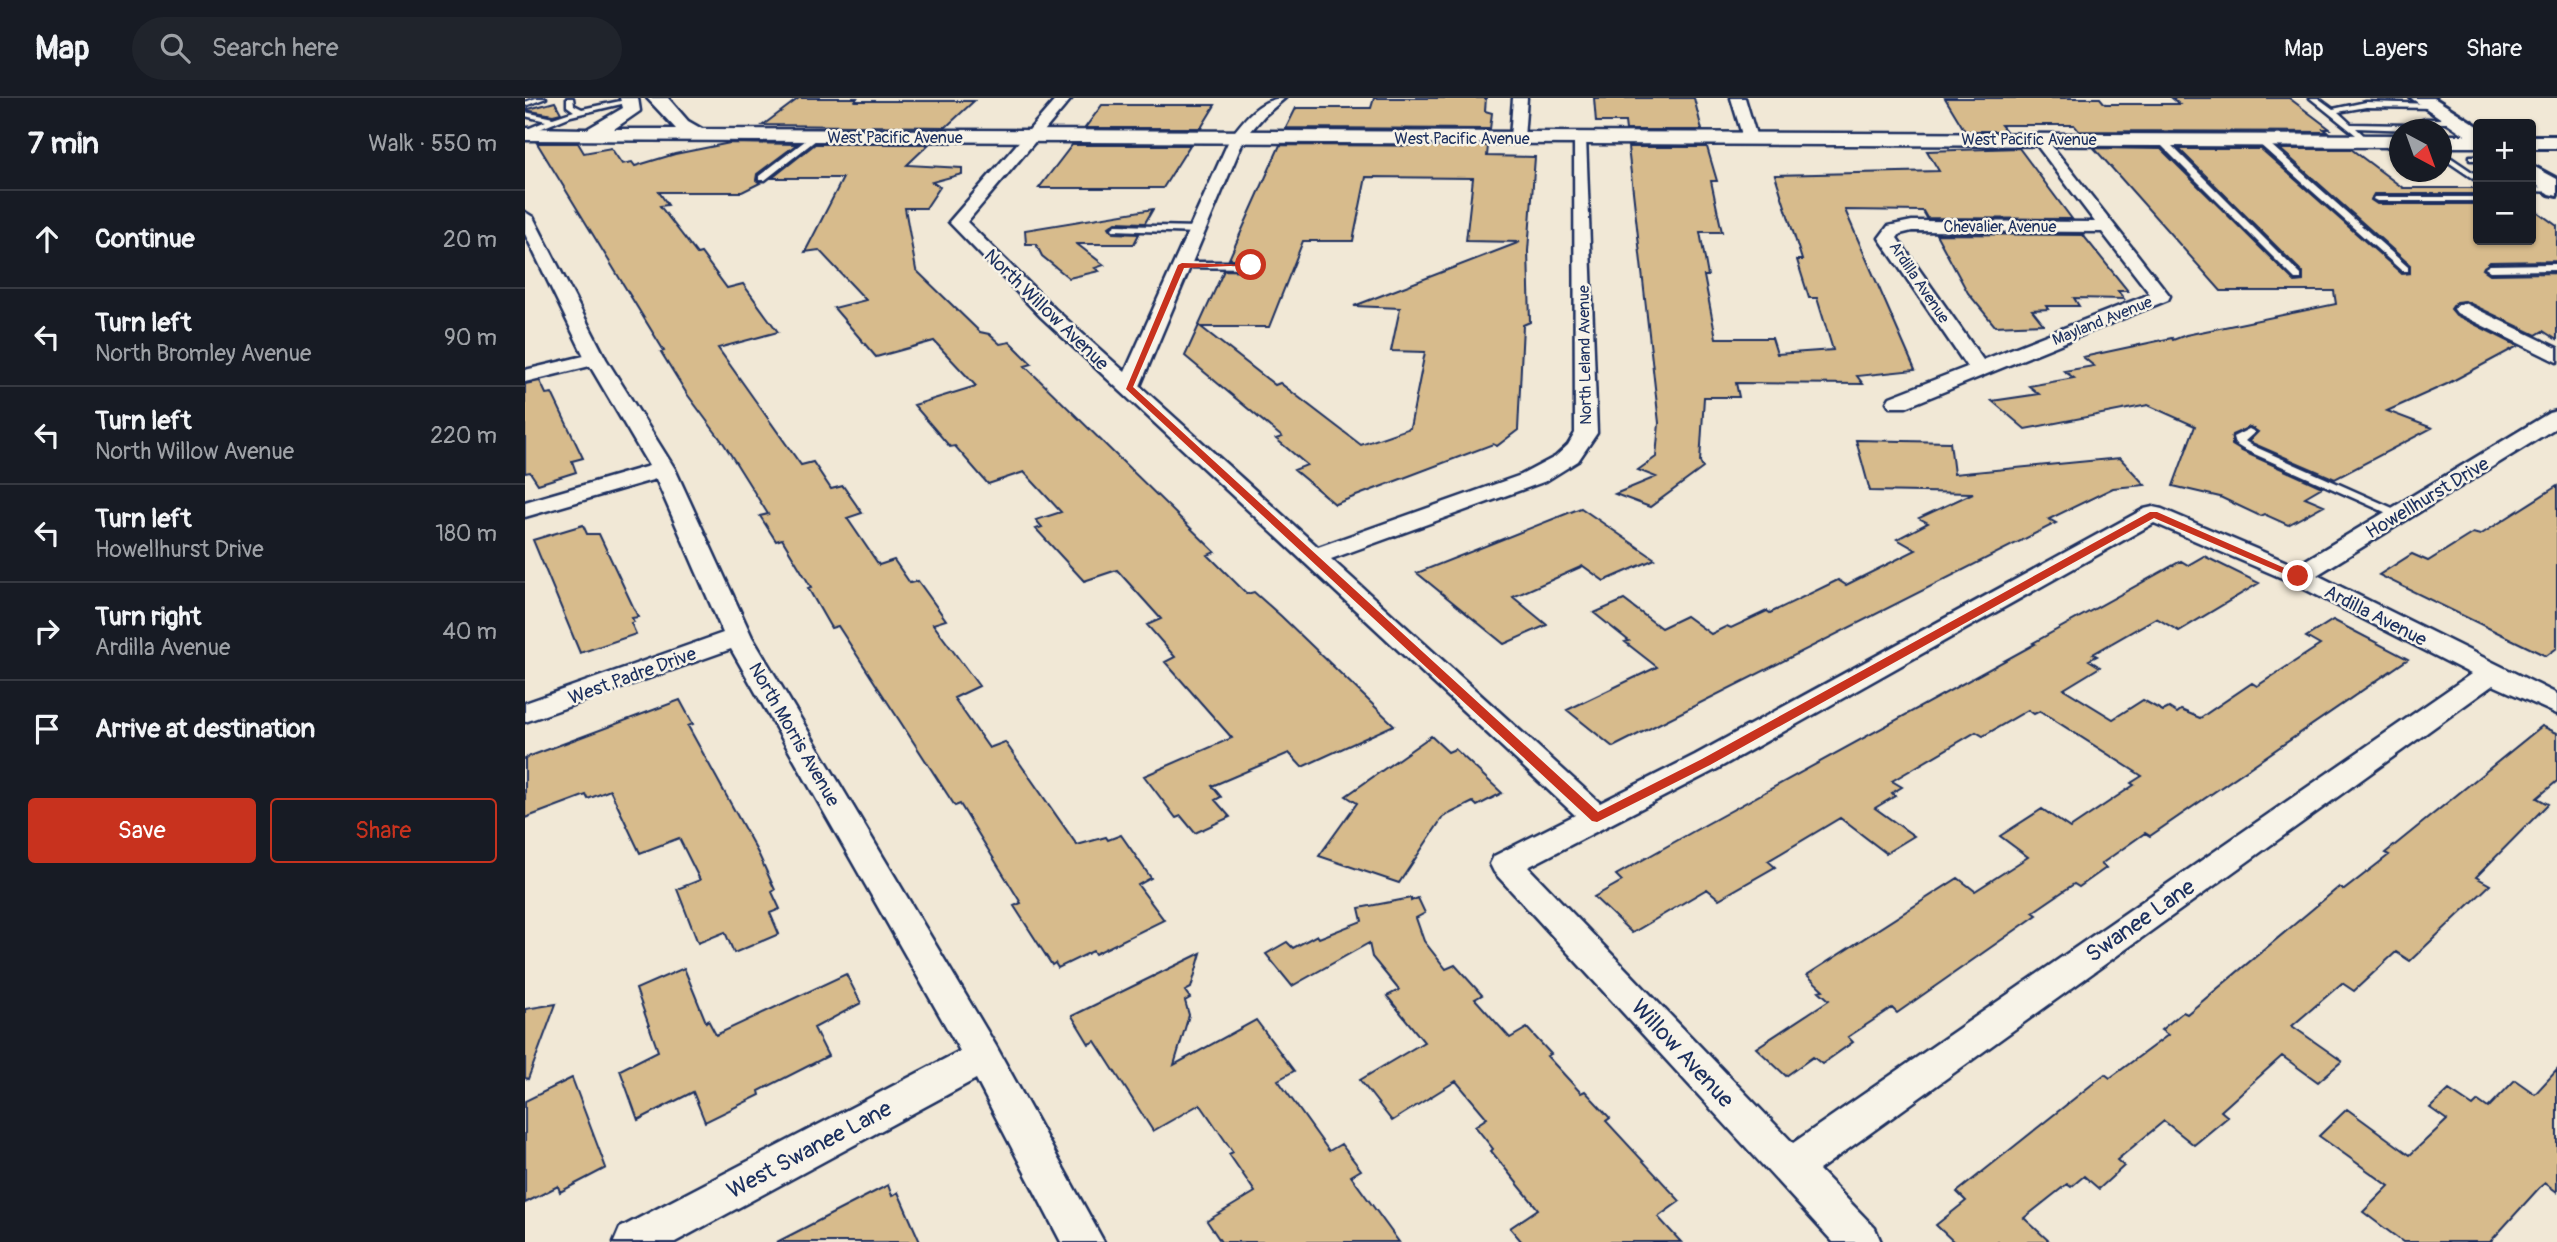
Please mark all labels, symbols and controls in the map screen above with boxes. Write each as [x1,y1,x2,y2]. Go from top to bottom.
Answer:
search box [132,17,622,80]
text: Map [35,28,90,69]
icon: search [156,29,194,67]
text: Search here [212,32,339,64]
text: Map [2284,34,2324,63]
text: Layers [2362,34,2428,63]
text: Share [2466,34,2522,63]
north arrow [2389,119,2452,182]
map controls [2473,119,2536,245]
button: + [2473,119,2536,182]
text: 7 min [28,125,99,162]
street label: West Pacific Avenue [827,128,963,148]
text: Walk · 550 m [368,129,497,158]
street label: West Pacific Avenue [1394,129,1530,149]
street label: West Pacific Avenue [1961,130,2097,150]
button: − [2473,182,2536,245]
street label: Chevalier Avenue [1944,217,2057,237]
icon: ahead [28,220,66,258]
text: Continue [95,223,195,255]
text: 20 m [443,225,497,254]
street label: Ardilla Avenue [1885,238,1954,327]
street label: North Willow Avenue [979,244,1114,376]
route start [1235,249,1266,280]
street label: North Leland Avenue [1574,285,1596,425]
street label: Mayland Avenue [2049,292,2155,350]
text: Turn left [95,307,191,339]
icon: left [28,318,66,356]
text: 90 m [444,323,497,352]
text: North Bromley Avenue [95,339,311,368]
text: Turn left [95,405,191,437]
icon: left [28,416,66,454]
text: 220 m [430,421,497,450]
text: North Willow Avenue [95,437,294,466]
street label: Howellhurst Drive [2362,451,2494,544]
text: Turn left [95,503,191,535]
icon: left [28,514,66,552]
text: 180 m [435,519,497,548]
text: Howellhurst Drive [95,535,264,564]
route end [2282,560,2313,591]
street label: Ardilla Avenue [2320,580,2431,652]
text: Turn right [95,601,201,633]
icon: right [28,612,66,650]
text: 40 m [443,617,497,646]
text: Ardilla Avenue [95,633,230,662]
street label: West Padre Drive [565,641,700,710]
street label: North Morris Avenue [743,658,845,811]
icon: arrive [28,710,66,748]
text: Arrive at destination [95,713,315,745]
button: Save [28,798,256,863]
button: Share [270,798,497,863]
street label: Swanee Lane [2080,872,2201,969]
street label: Willow Avenue [1625,993,1741,1114]
street label: West Swanee Lane [722,1093,897,1205]

